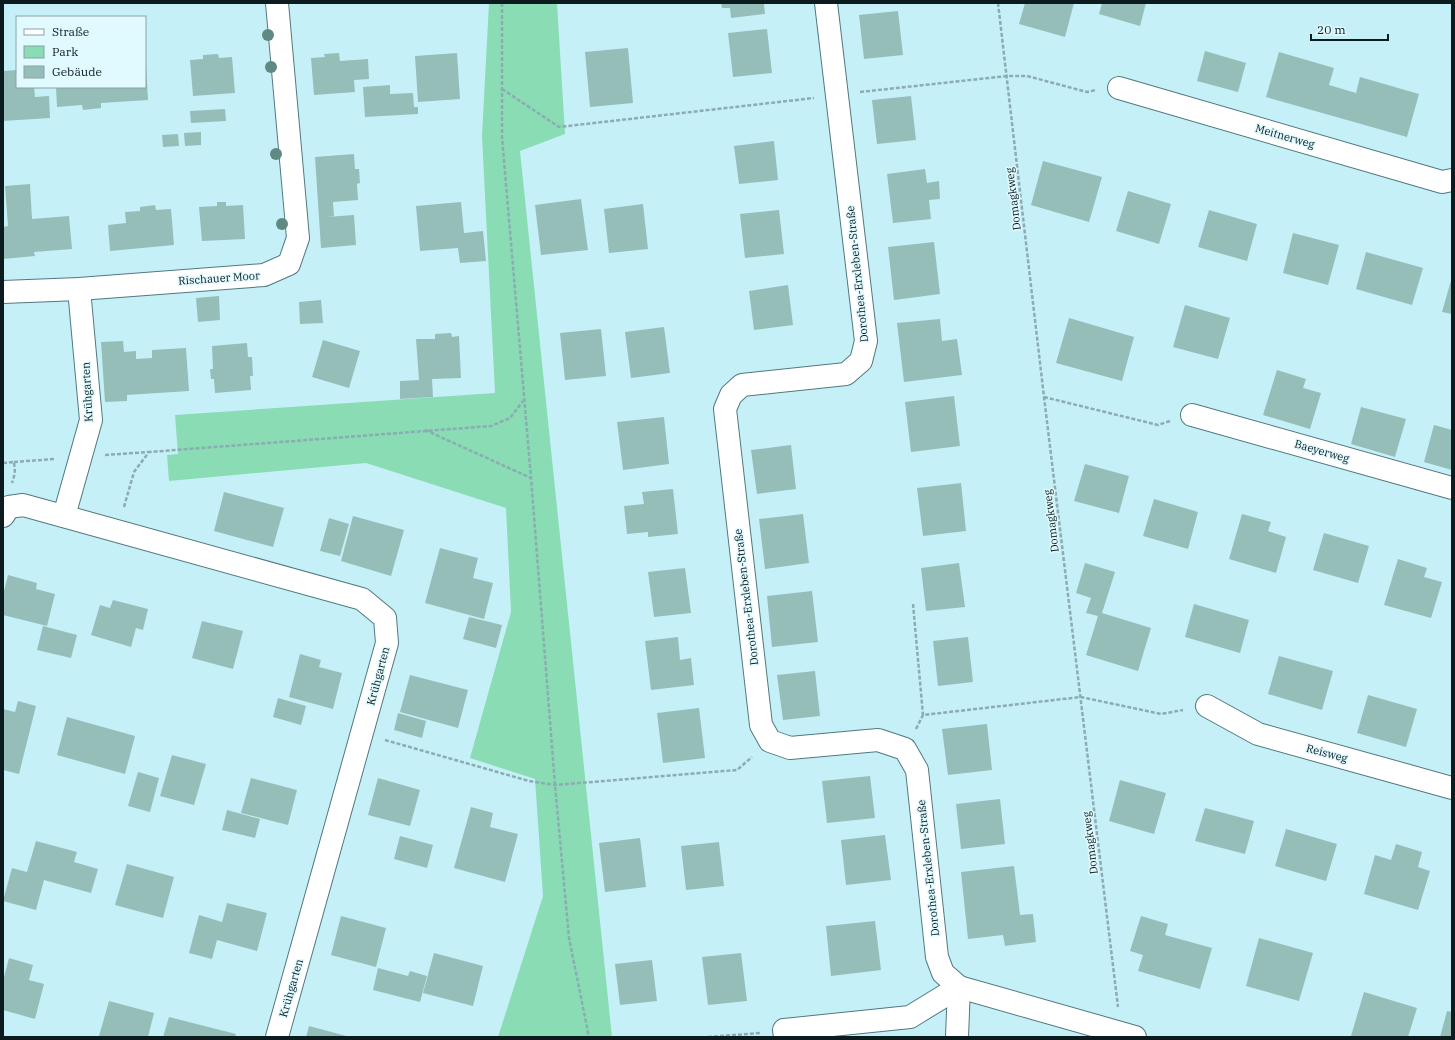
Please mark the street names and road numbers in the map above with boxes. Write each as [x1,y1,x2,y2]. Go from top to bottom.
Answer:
street label: Meitnerweg [1254,121,1316,151]
street label: Domagkweg [1002,167,1024,231]
street label: Dorothea-Erxleben-Straße [843,205,871,343]
street label: Rischauer Moor [178,268,260,288]
street label: Krühgarten [78,362,96,422]
street label: Baeyerweg [1293,436,1351,466]
street label: Domagkweg [1040,489,1062,553]
street label: Dorothea-Erxleben-Straße [731,528,761,666]
street label: Krühgarten [363,645,393,707]
street label: Reisweg [1305,741,1349,765]
street label: Dorothea-Erxleben-Straße [914,799,942,937]
street label: Domagkweg [1079,811,1101,875]
street label: Krühgarten [276,957,306,1019]

